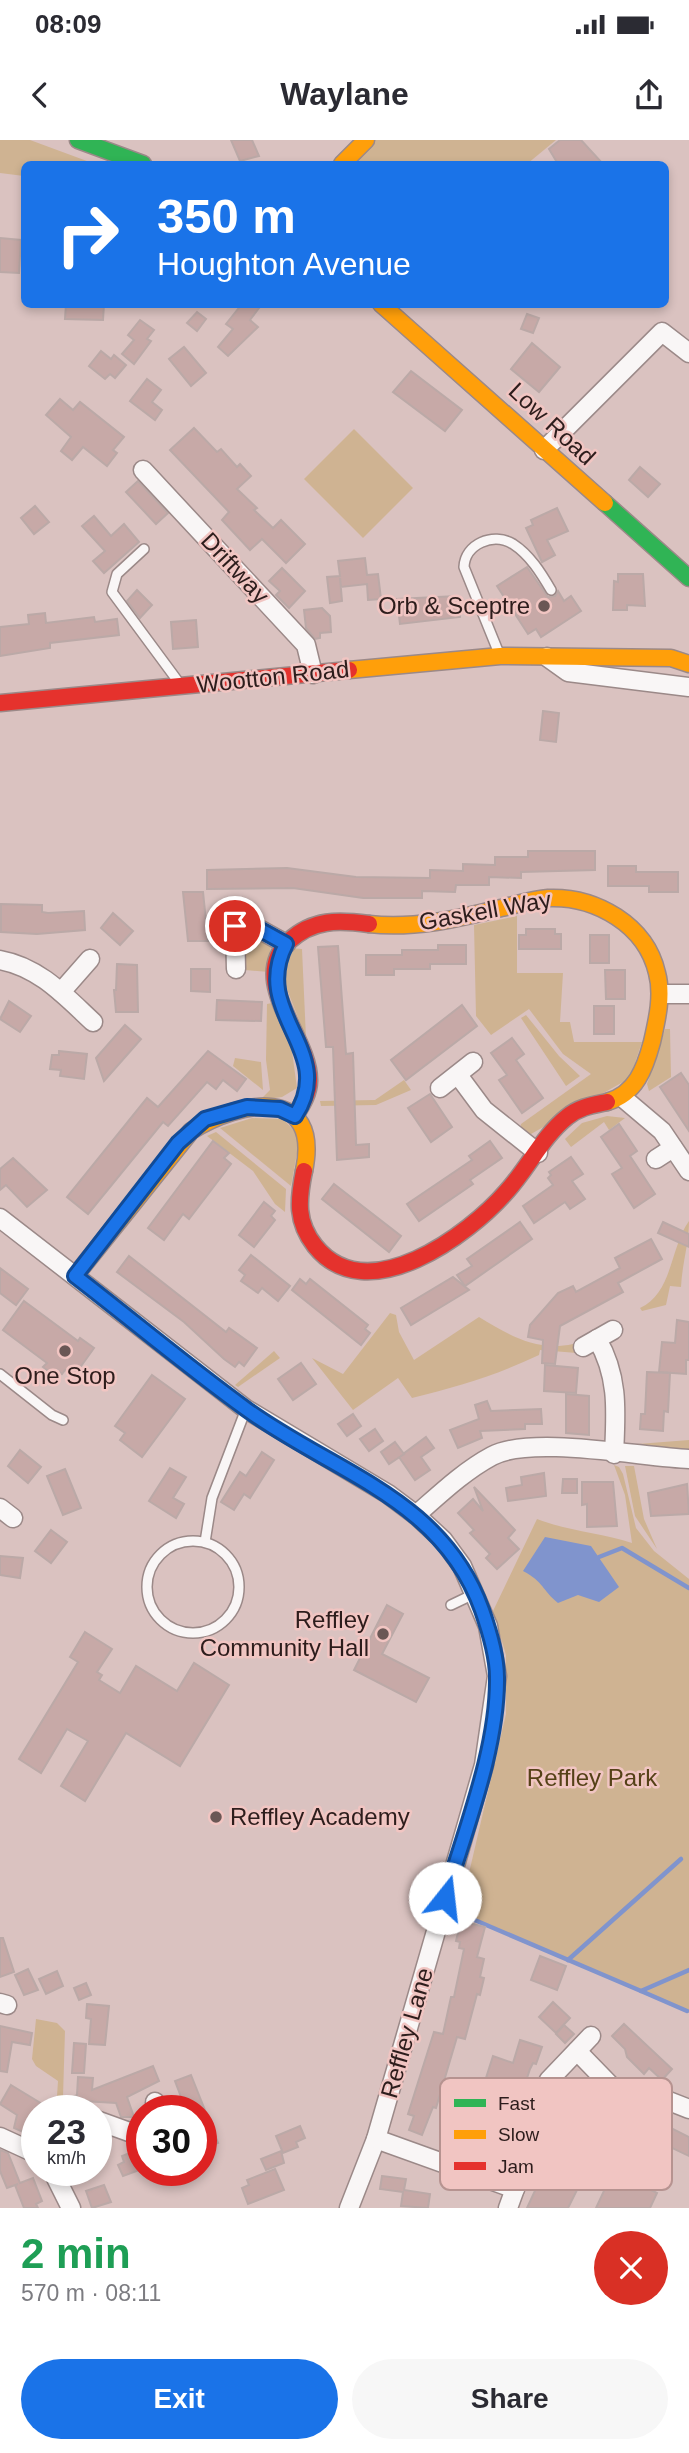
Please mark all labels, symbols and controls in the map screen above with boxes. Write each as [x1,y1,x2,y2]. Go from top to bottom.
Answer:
text: 08:09 [35,9,102,39]
icon: back [21,76,59,114]
text: Waylane [280,76,409,112]
icon: share [630,76,668,114]
icon: right [42,189,133,280]
text: 350 m [157,189,296,243]
text: Houghton Avenue [157,246,411,282]
street label: Low Road [504,377,601,470]
street label: Driftway [196,527,275,609]
place label: Orb & Sceptre [378,592,530,619]
marker: Orb & Sceptre [536,598,552,614]
street label: Wootton Road [195,655,350,698]
street label: Gaskell Way [417,886,553,935]
pin [205,896,265,956]
icon: arrive [216,907,254,945]
marker: One Stop [57,1343,73,1359]
place label: One Stop [14,1362,116,1389]
place label: Reffley Community Hall [200,1606,369,1661]
marker: Reffley Community Hall [375,1626,391,1642]
park label: Reffley Park [527,1764,658,1791]
place label: Reffley Academy [230,1803,410,1830]
marker: Reffley Academy [208,1809,224,1825]
position arrow [408,1861,482,1935]
street label: Reffley Lane [375,1965,438,2101]
legend [440,2078,672,2190]
text: Fast [498,2093,536,2114]
speed limit sign: 30 [126,2095,217,2186]
text: 23 [47,2112,86,2151]
text: Slow [498,2124,539,2145]
text: km/h [47,2148,86,2168]
text: Jam [498,2156,534,2177]
text: 2 min [21,2230,131,2277]
button: close [594,2231,668,2305]
text: 570 m · 08:11 [21,2280,161,2306]
button: Exit [21,2359,338,2439]
button: Share [352,2359,668,2439]

